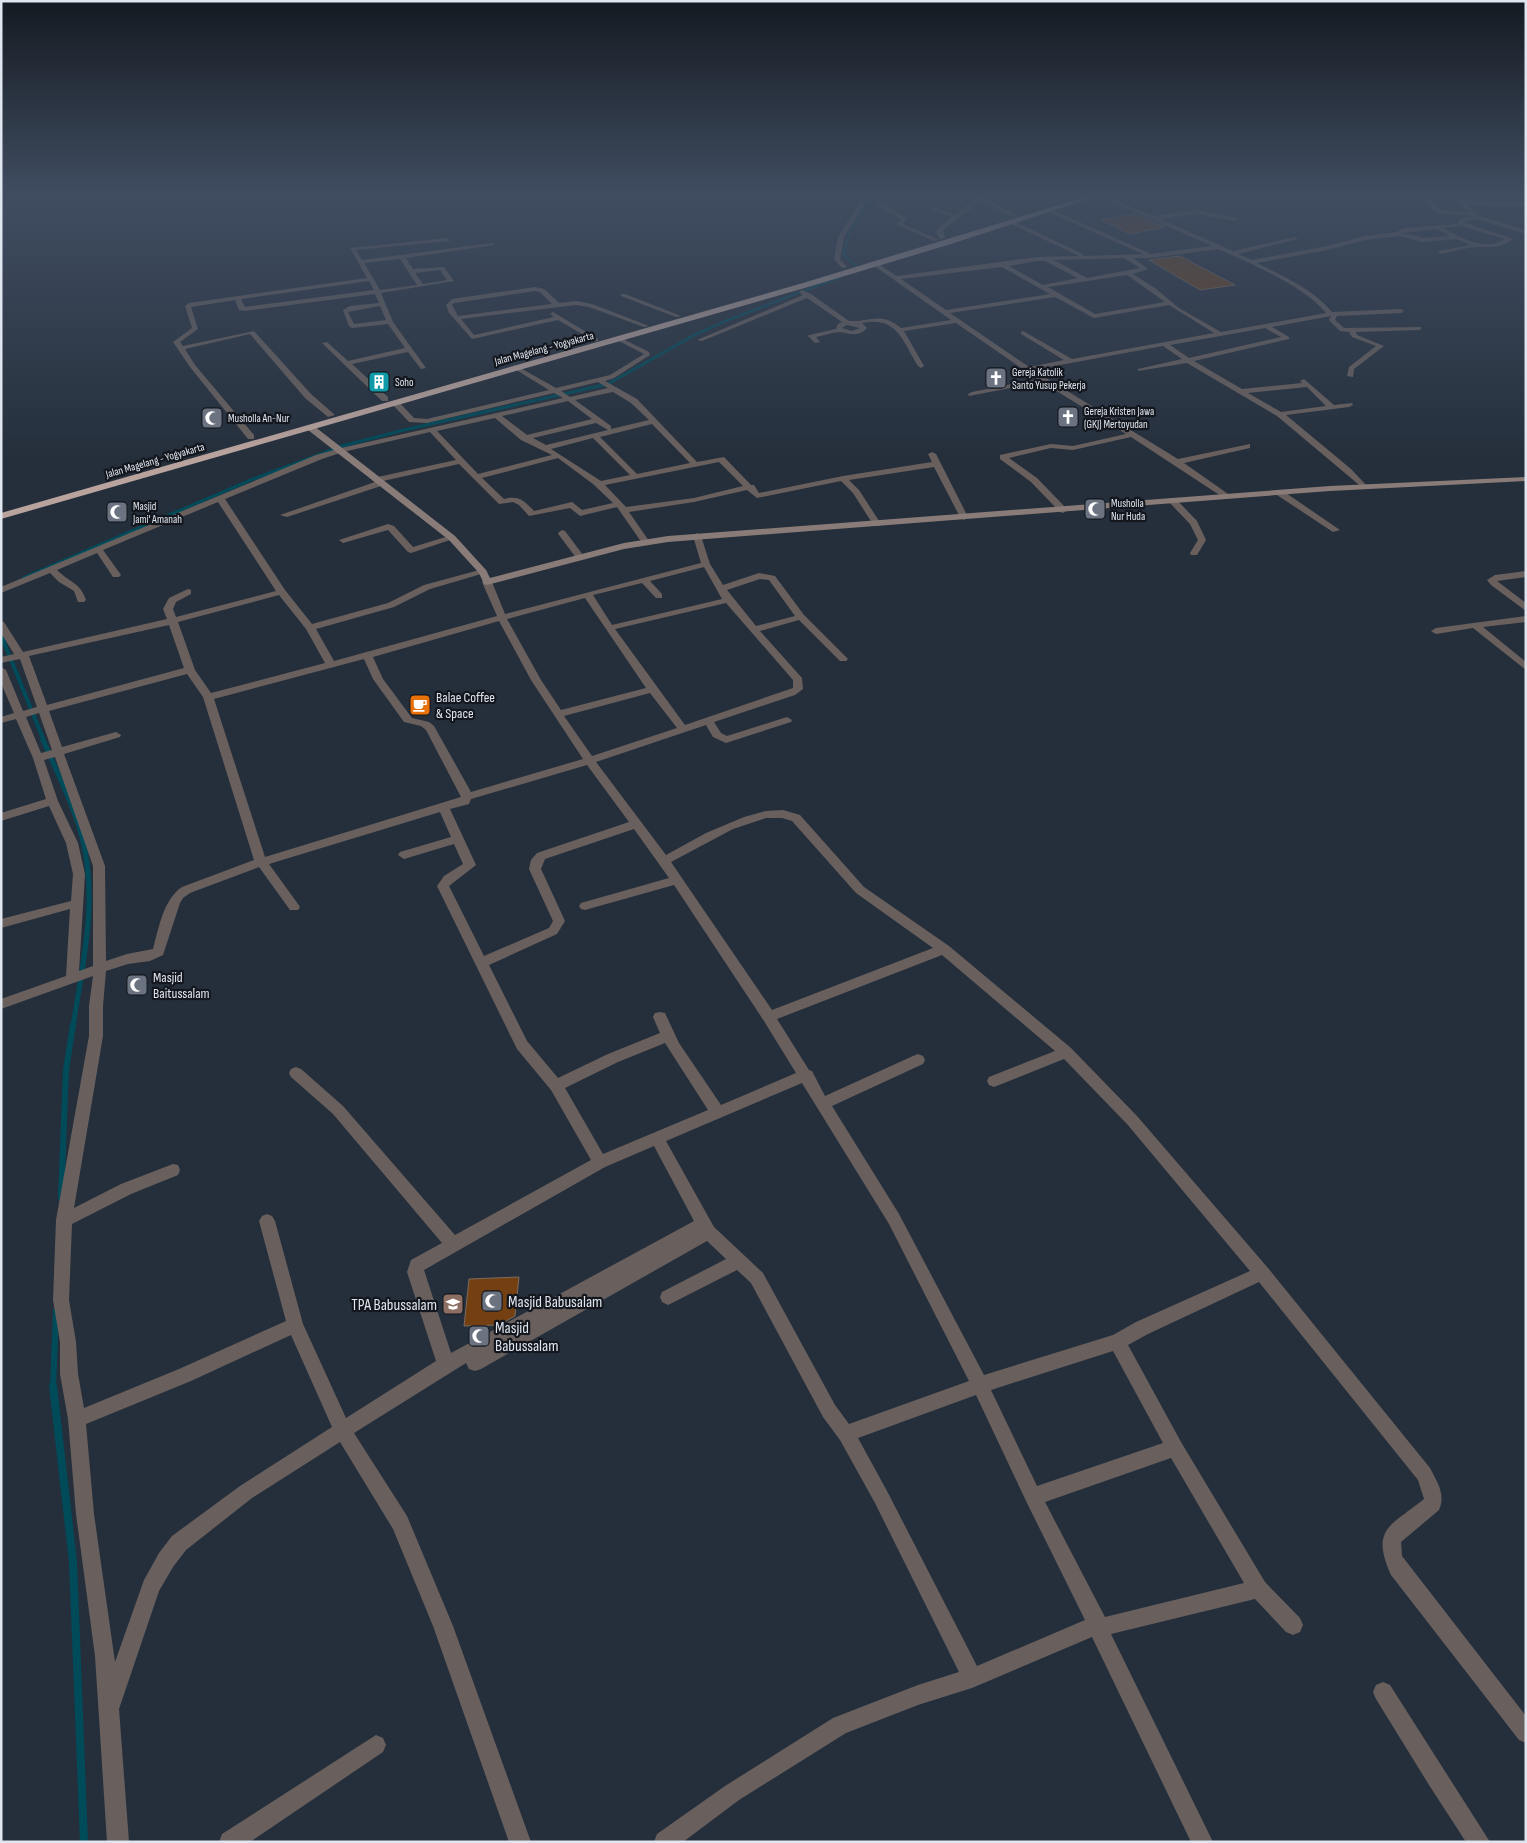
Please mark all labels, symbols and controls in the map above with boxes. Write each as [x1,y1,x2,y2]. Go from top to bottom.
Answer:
street label: Jalan Magelang - Yogyakarta [492,329,595,368]
church icon: Gereja Katolik Santo Yusup Pekerja [984,366,1008,390]
place label: Gereja Katolik Santo Yusup Pekerja [1012,366,1086,392]
building icon: Soho [367,370,391,394]
place label: Soho [395,376,414,389]
church icon: Gereja Kristen Jawa (GKJ) Mertoyudan [1056,405,1080,429]
place label: Gereja Kristen Jawa (GKJ) Mertoyudan [1084,405,1154,431]
mosque icon: Musholla An-Nur [200,406,224,430]
place label: Musholla An-Nur [228,412,289,425]
street label: Jalan Magelang - Yogyakarta [103,440,206,481]
mosque icon: Musholla Nur Huda [1083,497,1107,521]
place label: Musholla Nur Huda [1111,497,1145,523]
mosque icon: Masjid Jami' Amanah [105,500,129,524]
place label: Masjid Jami' Amanah [132,500,182,526]
place label: Balae Coffee & Space [436,689,495,722]
cafe icon: Balae Coffee & Space [408,693,432,717]
place label: Masjid Baitussalam [153,969,210,1002]
mosque icon: Masjid Baitussalam [125,973,149,997]
mosque icon: Masjid Babusalam [480,1289,504,1313]
school or university icon: TPA Babussalam [441,1292,465,1316]
place label: Masjid Babusalam [508,1293,602,1312]
place label: TPA Babussalam [351,1296,437,1315]
place label: Masjid Babussalam [495,1319,558,1356]
mosque icon: Masjid Babussalam [467,1324,491,1348]

